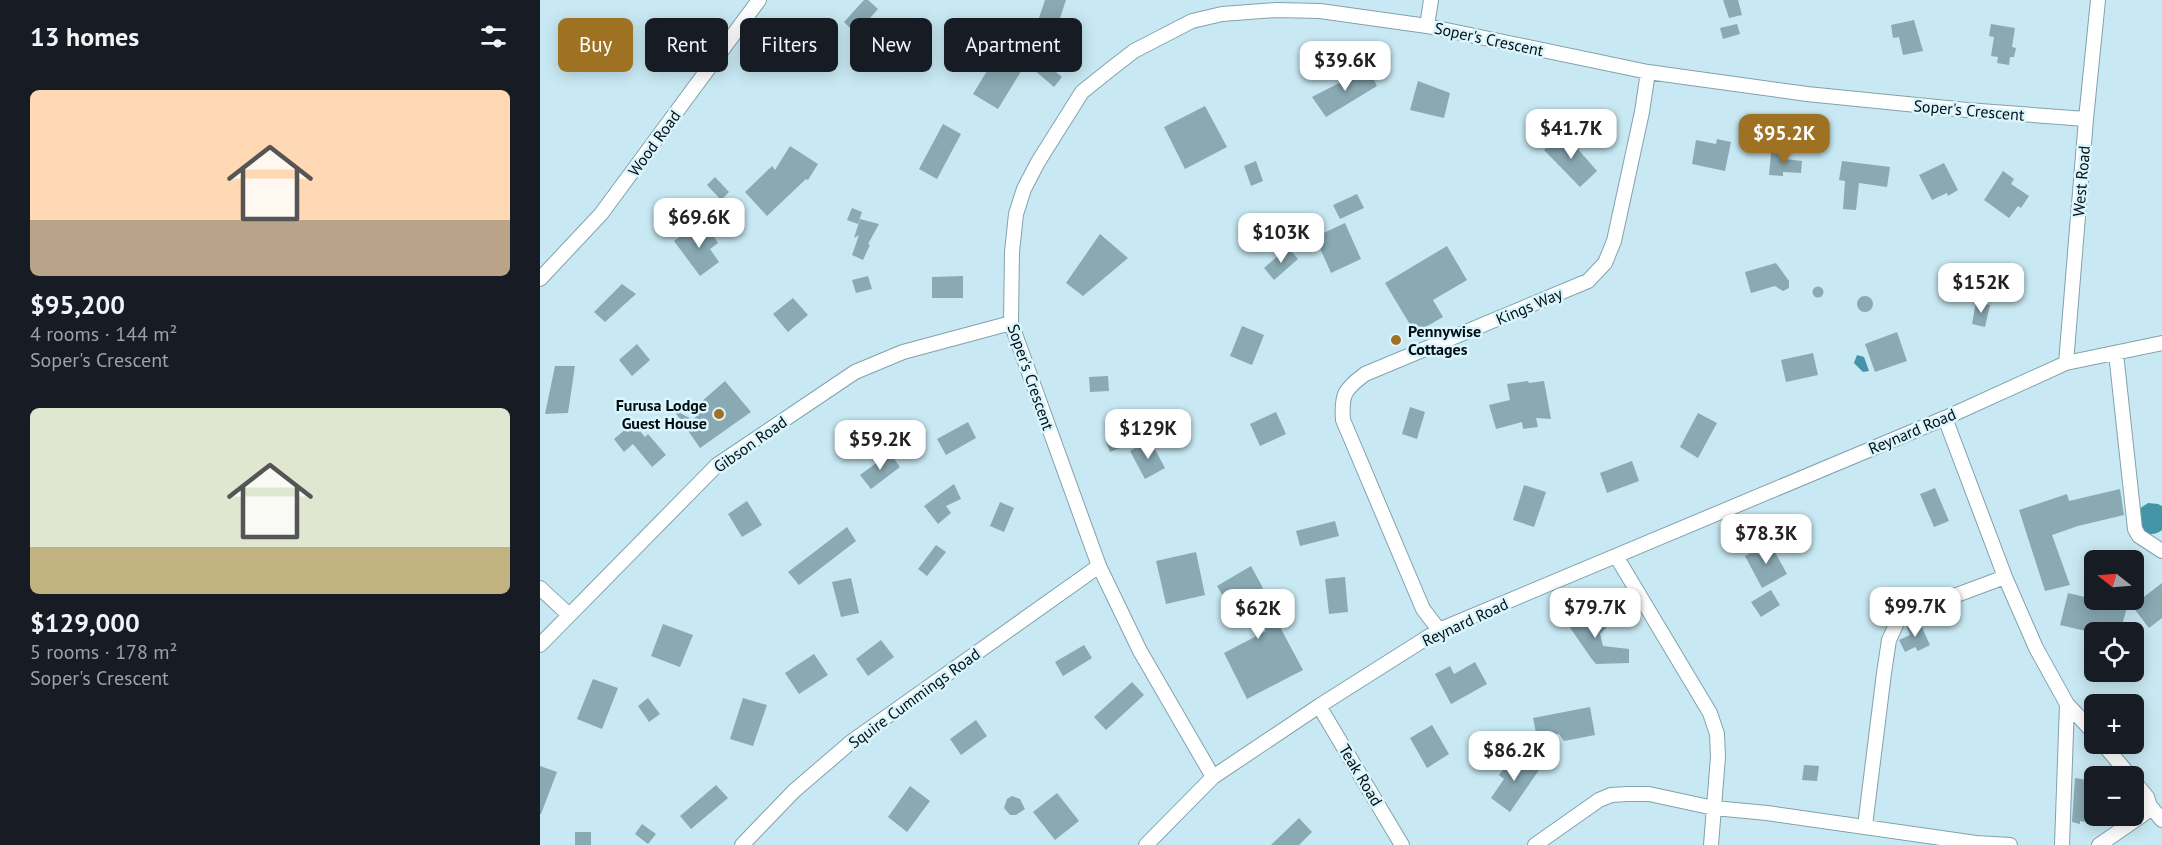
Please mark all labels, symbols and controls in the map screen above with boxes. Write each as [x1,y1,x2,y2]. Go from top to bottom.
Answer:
chip: Buy [558,18,633,72]
chip: Rent [645,18,728,72]
chip: Filters [740,18,838,72]
chip: New [850,18,932,72]
chip: Apartment [944,18,1082,72]
street label: Soper's Crescent [1433,18,1546,60]
text: 13 homes [30,20,139,53]
icon: filters [477,20,510,53]
pin: $39.6K [1296,41,1394,92]
text: $39.6K [1314,47,1376,73]
street label: Soper's Crescent [1913,95,2026,125]
street label: Wood Road [623,106,685,180]
pin: $41.7K [1522,109,1620,160]
pin: $95.2K [1735,114,1833,165]
text: $41.7K [1540,115,1602,141]
text: $95.2K [1753,120,1815,146]
icon: home [216,129,324,237]
street label: West Road [2068,145,2094,217]
pin: $69.6K [650,198,748,249]
text: $69.6K [668,204,730,230]
pin: $103K [1239,213,1323,264]
text: $103K [1252,219,1310,245]
pin: $152K [1939,263,2023,314]
text: $152K [1952,269,2010,295]
street label: Kings Way [1493,283,1566,329]
text: $95,200 [30,288,125,321]
text: 4 rooms · 144 m² [30,321,177,347]
street label: Soper's Crescent [1003,321,1059,433]
place label: Pennywise Cottages [1408,321,1481,359]
marker: Pennywise Cottages [1389,333,1403,347]
text: Soper's Crescent [30,347,169,373]
place label: Furusa Lodge Guest House [616,395,707,433]
street label: Reynard Road [1865,404,1959,458]
marker: Furusa Lodge Guest House [712,407,726,421]
pin: $129K [1106,409,1190,460]
street label: Gibson Road [709,411,791,477]
text: $129K [1119,415,1177,441]
pin: $59.2K [831,420,929,471]
text: $59.2K [849,426,911,452]
icon: home [216,447,324,555]
pin: $78.3K [1717,514,1815,565]
text: $78.3K [1735,520,1797,546]
north arrow [2084,550,2144,610]
map controls [2084,550,2144,826]
pin: $99.7K [1866,587,1964,638]
pin: $79.7K [1546,588,1644,639]
pin: $62K [1222,589,1294,640]
street label: Reynard Road [1419,593,1511,651]
text: $99.7K [1884,593,1946,619]
text: $79.7K [1564,594,1626,620]
text: $62K [1235,595,1281,621]
text: $129,000 [30,606,140,639]
button: locate [2084,622,2144,682]
text: 5 rooms · 178 m² [30,639,177,665]
street label: Squire Cummings Road [844,644,984,752]
text: Soper's Crescent [30,665,169,691]
button: + [2084,694,2144,754]
pin: $86.2K [1465,731,1563,782]
text: $86.2K [1483,737,1545,763]
street label: Teak Road [1335,741,1387,809]
button: − [2084,766,2144,826]

